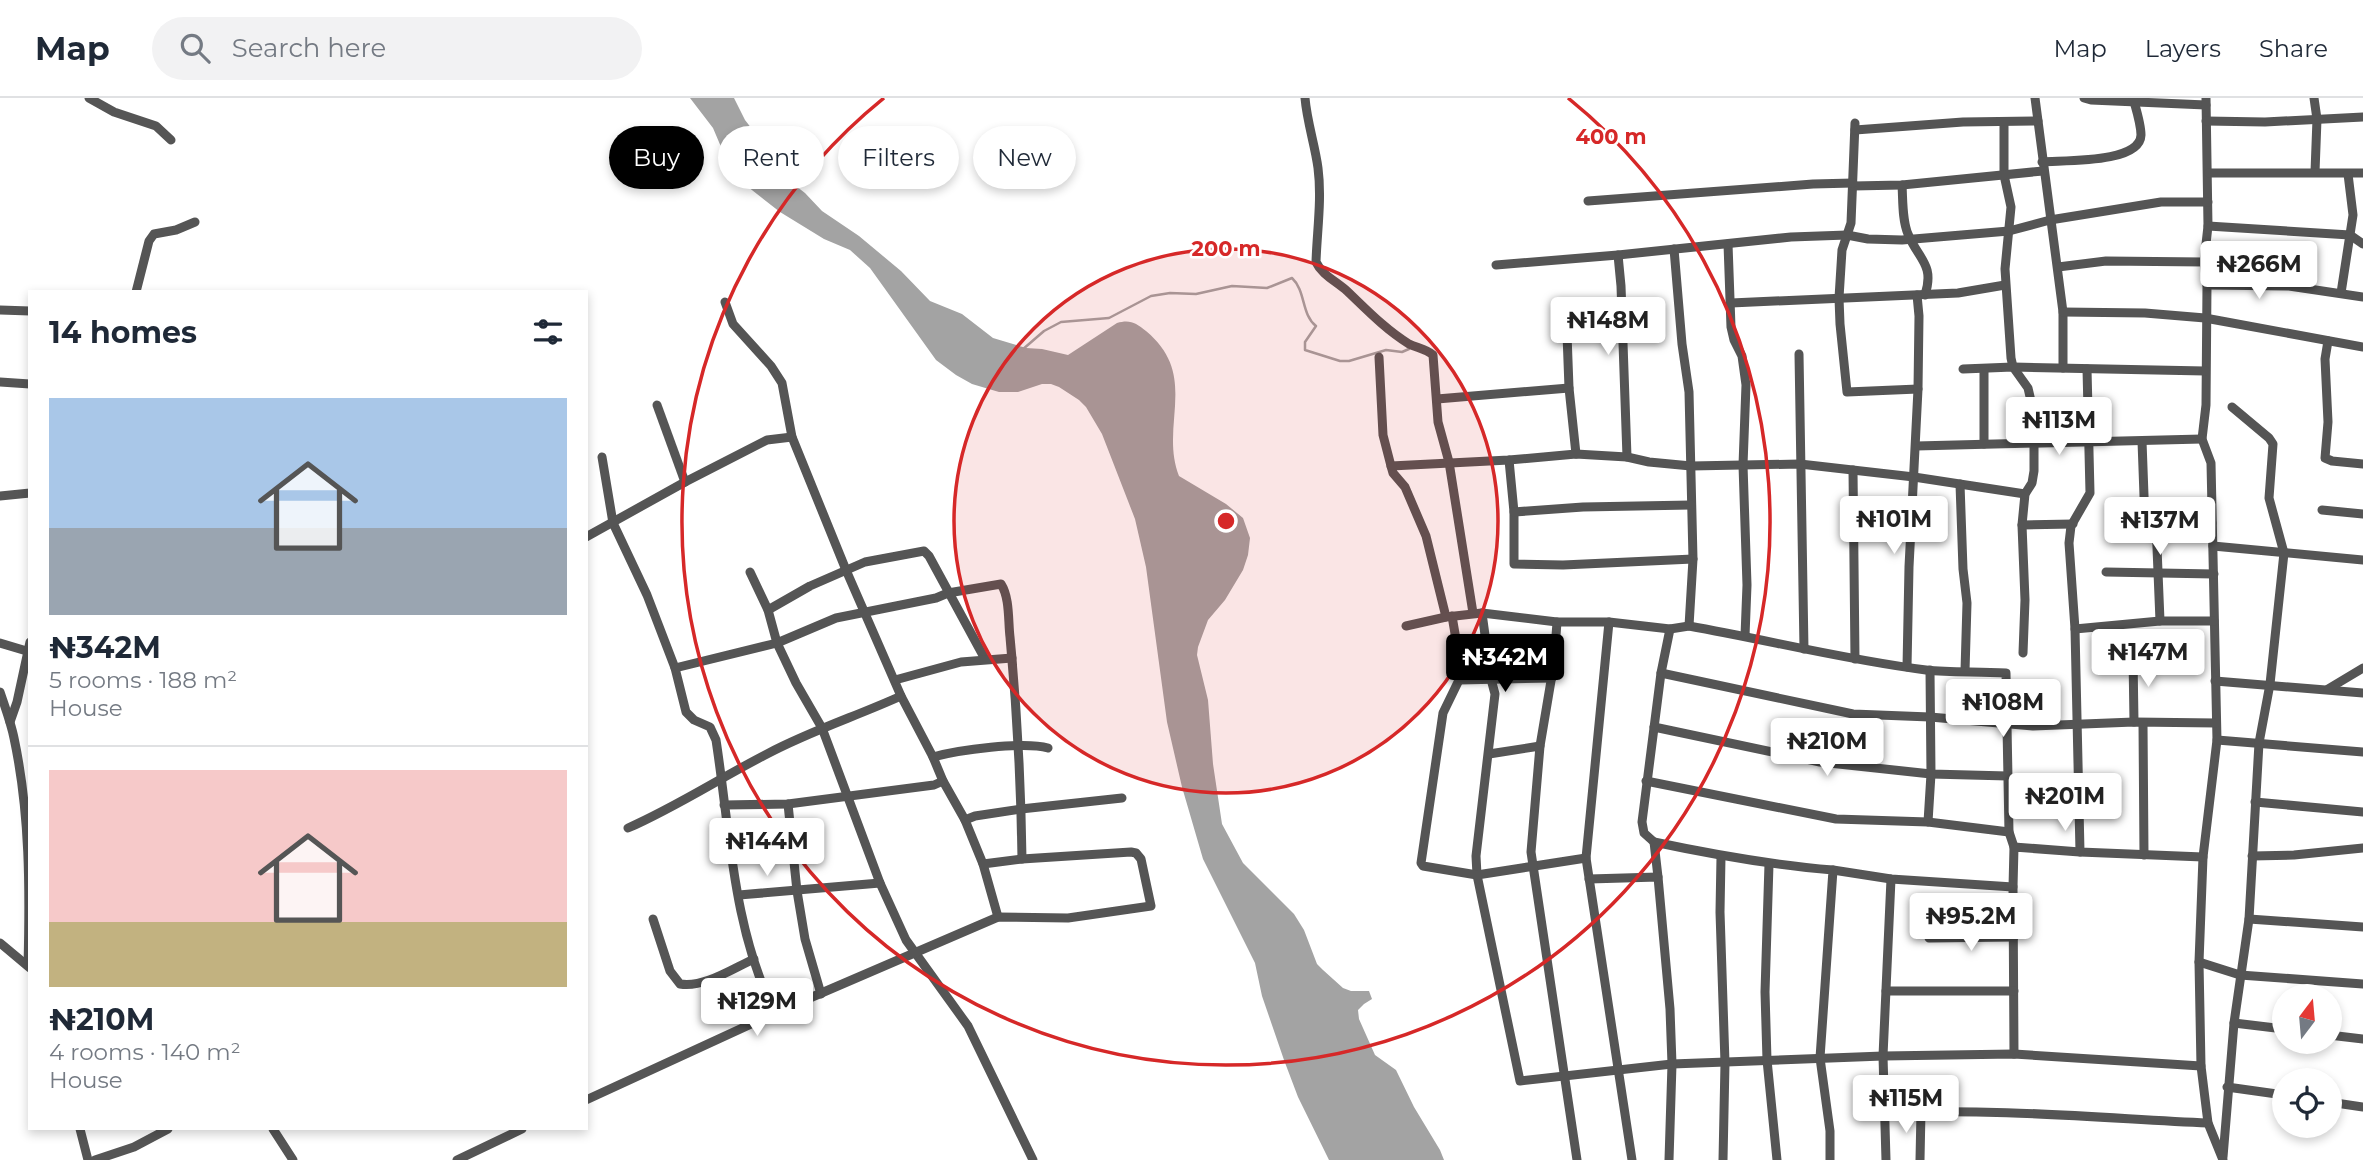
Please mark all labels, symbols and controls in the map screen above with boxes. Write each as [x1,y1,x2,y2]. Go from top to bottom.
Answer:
search box [152,17,642,80]
text: Map [35,28,110,68]
icon: search [176,29,214,67]
text: Search here [232,32,386,64]
text: Map [2053,34,2107,63]
text: Layers [2145,34,2221,63]
text: Share [2259,34,2328,63]
text: 400 m [1576,124,1646,149]
chip: Buy [609,126,704,189]
chip: Rent [718,126,824,189]
chip: Filters [838,126,959,189]
chip: New [973,126,1076,189]
text: 200 m [1192,236,1260,261]
pin: ₦266M [2210,242,2308,301]
text: ₦266M [2216,250,2302,278]
pin: ₦148M [1559,298,1657,357]
text: ₦148M [1566,306,1650,334]
icon: filters [529,313,567,351]
text: 14 homes [49,314,197,351]
pin: ₦113M [2010,398,2108,457]
text: ₦113M [2022,406,2096,434]
icon: home [245,443,371,569]
pin: ₦101M [1845,496,1943,556]
pin: ₦137M [2111,498,2209,557]
text: ₦101M [1856,505,1932,533]
text: ₦137M [2120,506,2200,534]
centre of rings [1214,509,1238,533]
text: ₦342M [49,629,161,666]
pin: ₦147M [2099,630,2197,689]
pin: ₦342M [1456,634,1554,694]
text: ₦147M [2108,638,2188,666]
text: ₦342M [1462,643,1548,671]
text: 5 rooms · 188 m² [49,666,237,694]
pin: ₦108M [1954,680,2052,739]
text: ₦108M [1962,688,2044,716]
text: House [49,694,123,722]
pin: ₦210M [1778,718,1876,778]
text: ₦210M [1787,727,1867,755]
pin: ₦201M [2016,774,2114,833]
text: ₦201M [2025,782,2105,810]
icon: home [245,815,371,941]
pin: ₦144M [718,818,816,878]
text: ₦144M [725,827,809,855]
pin: ₦95.2M [1914,894,2028,953]
text: ₦95.2M [1926,902,2016,930]
pin: ₦129M [708,978,806,1038]
north arrow [2272,984,2342,1054]
map controls [2272,984,2342,1138]
text: ₦129M [717,987,797,1015]
text: ₦210M [49,1001,154,1038]
text: 4 rooms · 140 m² [49,1038,241,1066]
text: House [49,1066,123,1094]
button: locate [2272,1068,2342,1138]
pin: ₦115M [1857,1076,1955,1135]
text: ₦115M [1869,1084,1943,1112]

